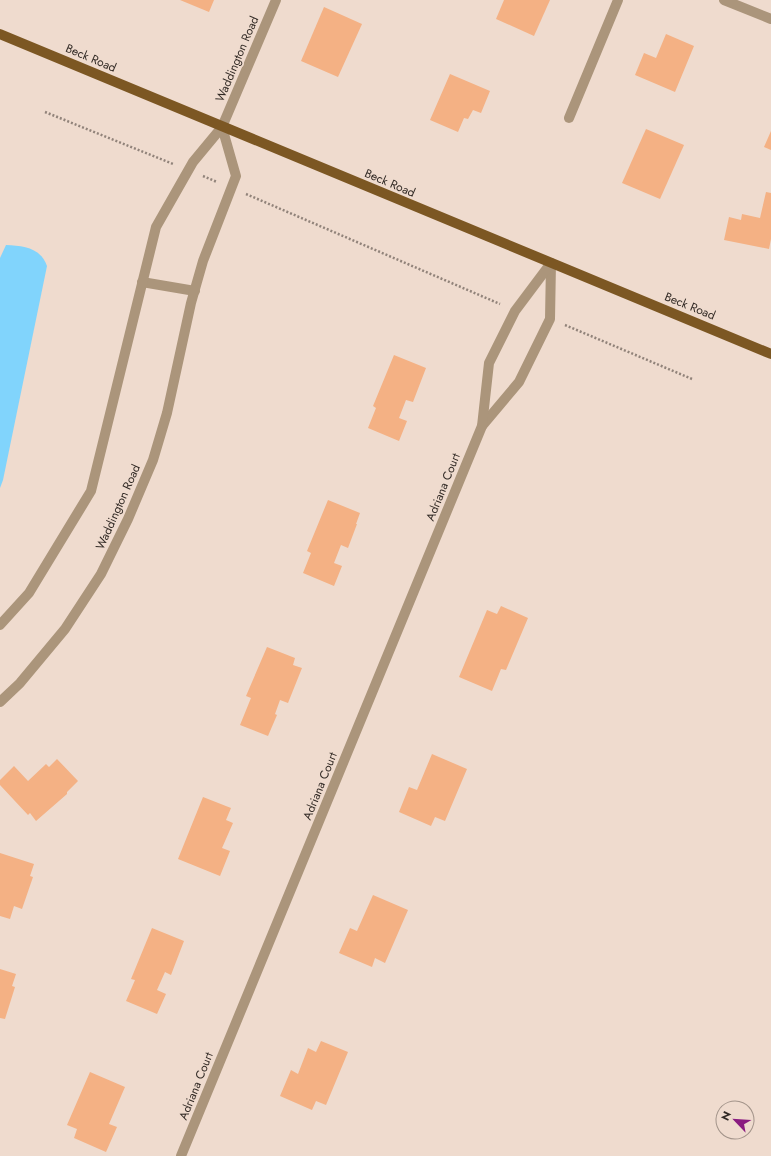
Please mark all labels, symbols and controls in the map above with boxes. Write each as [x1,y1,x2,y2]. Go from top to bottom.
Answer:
street label: Waddington Road [211,13,263,105]
street label: Beck Road [63,39,119,77]
street label: Beck Road [362,164,418,202]
street label: Beck Road [662,288,718,324]
street label: Adriana Court [421,450,465,524]
street label: Waddington Road [91,461,145,553]
street label: Adriana Court [298,749,342,823]
street label: Adriana Court [174,1049,218,1123]
north arrow [715,1100,755,1140]
text: N [717,1108,735,1123]

